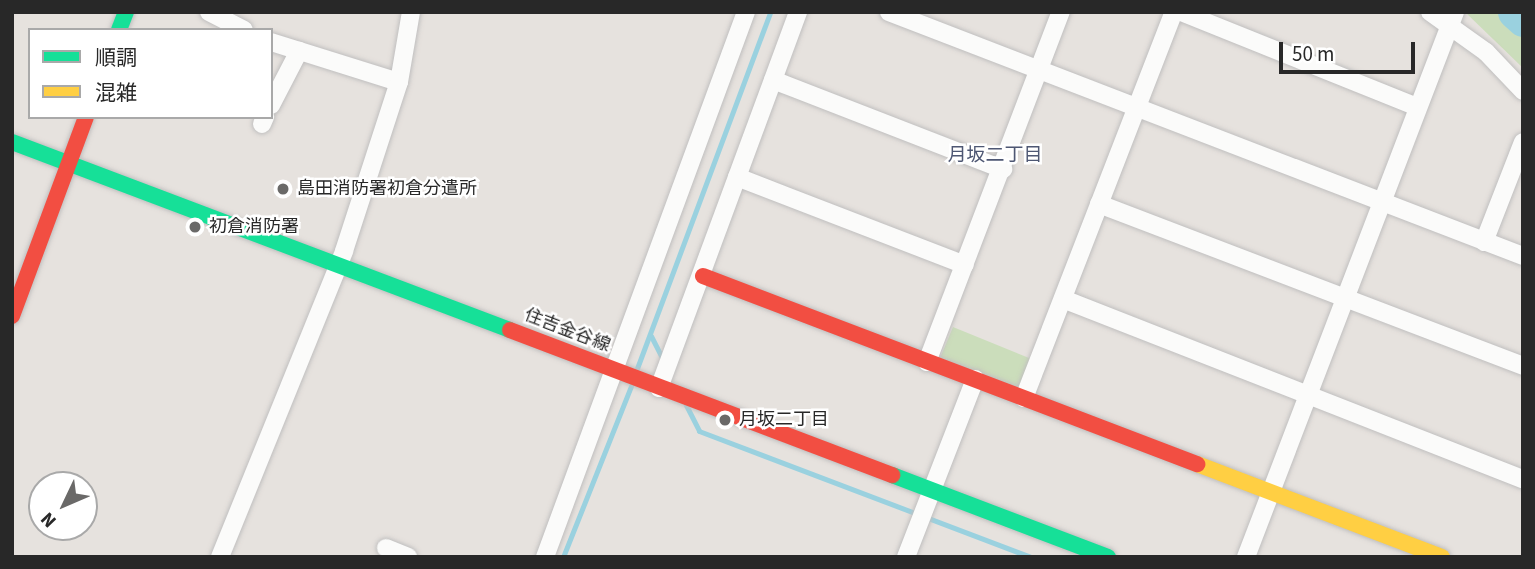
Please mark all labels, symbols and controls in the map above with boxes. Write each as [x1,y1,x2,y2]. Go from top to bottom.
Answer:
legend [28,28,273,119]
scale bar [1283,28,1420,72]
text: 50 m [1292,39,1334,69]
text: 順調 [95,43,137,73]
text: 混雑 [95,78,137,108]
district label: 月坂二丁目 [948,145,1042,167]
place label: 島田消防署初倉分遣所 [297,178,477,200]
marker: 島田消防署初倉分遣所 [275,181,291,197]
place label: 初倉消防署 [209,216,299,238]
marker: 初倉消防署 [187,219,203,235]
street label: 住吉金谷線 [521,305,613,357]
place label: 月坂二丁目 [739,409,829,431]
marker: 月坂二丁目 [717,412,733,428]
north arrow [28,471,98,541]
text: N [35,506,63,533]

